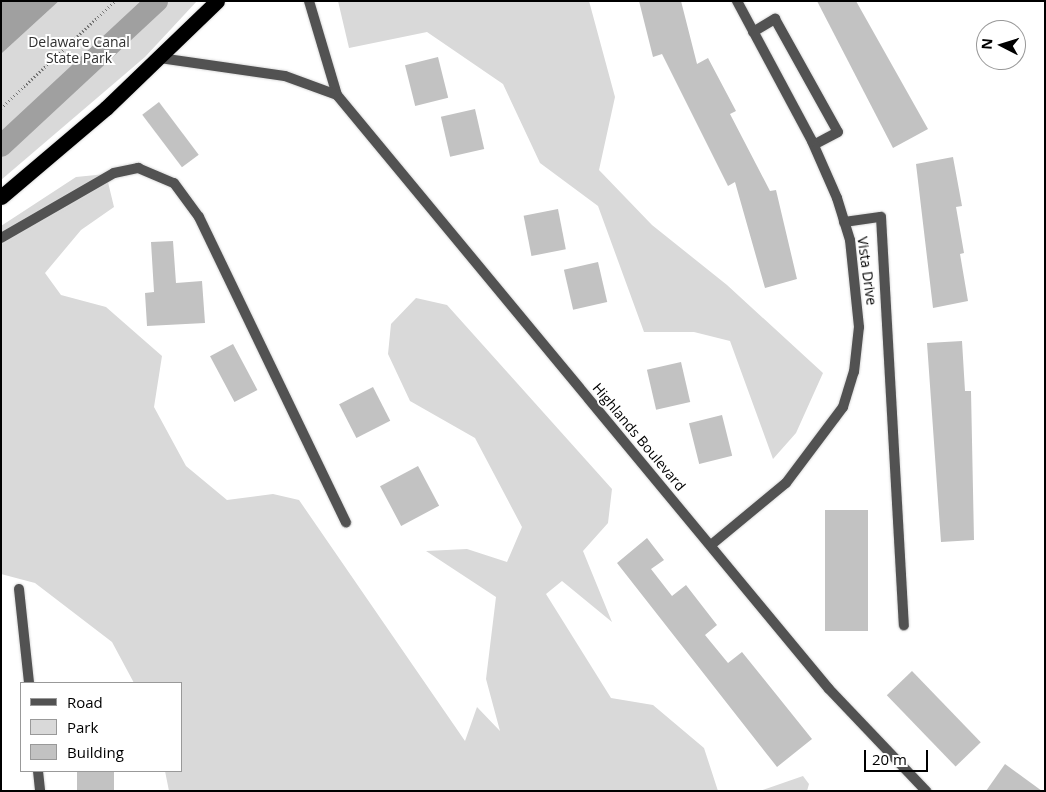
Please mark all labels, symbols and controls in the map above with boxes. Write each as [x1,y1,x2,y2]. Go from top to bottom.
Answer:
north arrow [976,20,1026,70]
park label: Delaware Canal State Park [28,34,130,66]
text: N [977,37,997,50]
street label: Vista Drive [854,236,880,306]
street label: Highlands Boulevard [589,380,689,494]
legend [20,682,182,772]
text: Road [67,692,103,712]
text: Park [67,717,98,737]
scale bar [866,740,930,772]
text: Building [67,742,124,762]
text: 20 m [872,749,907,769]

